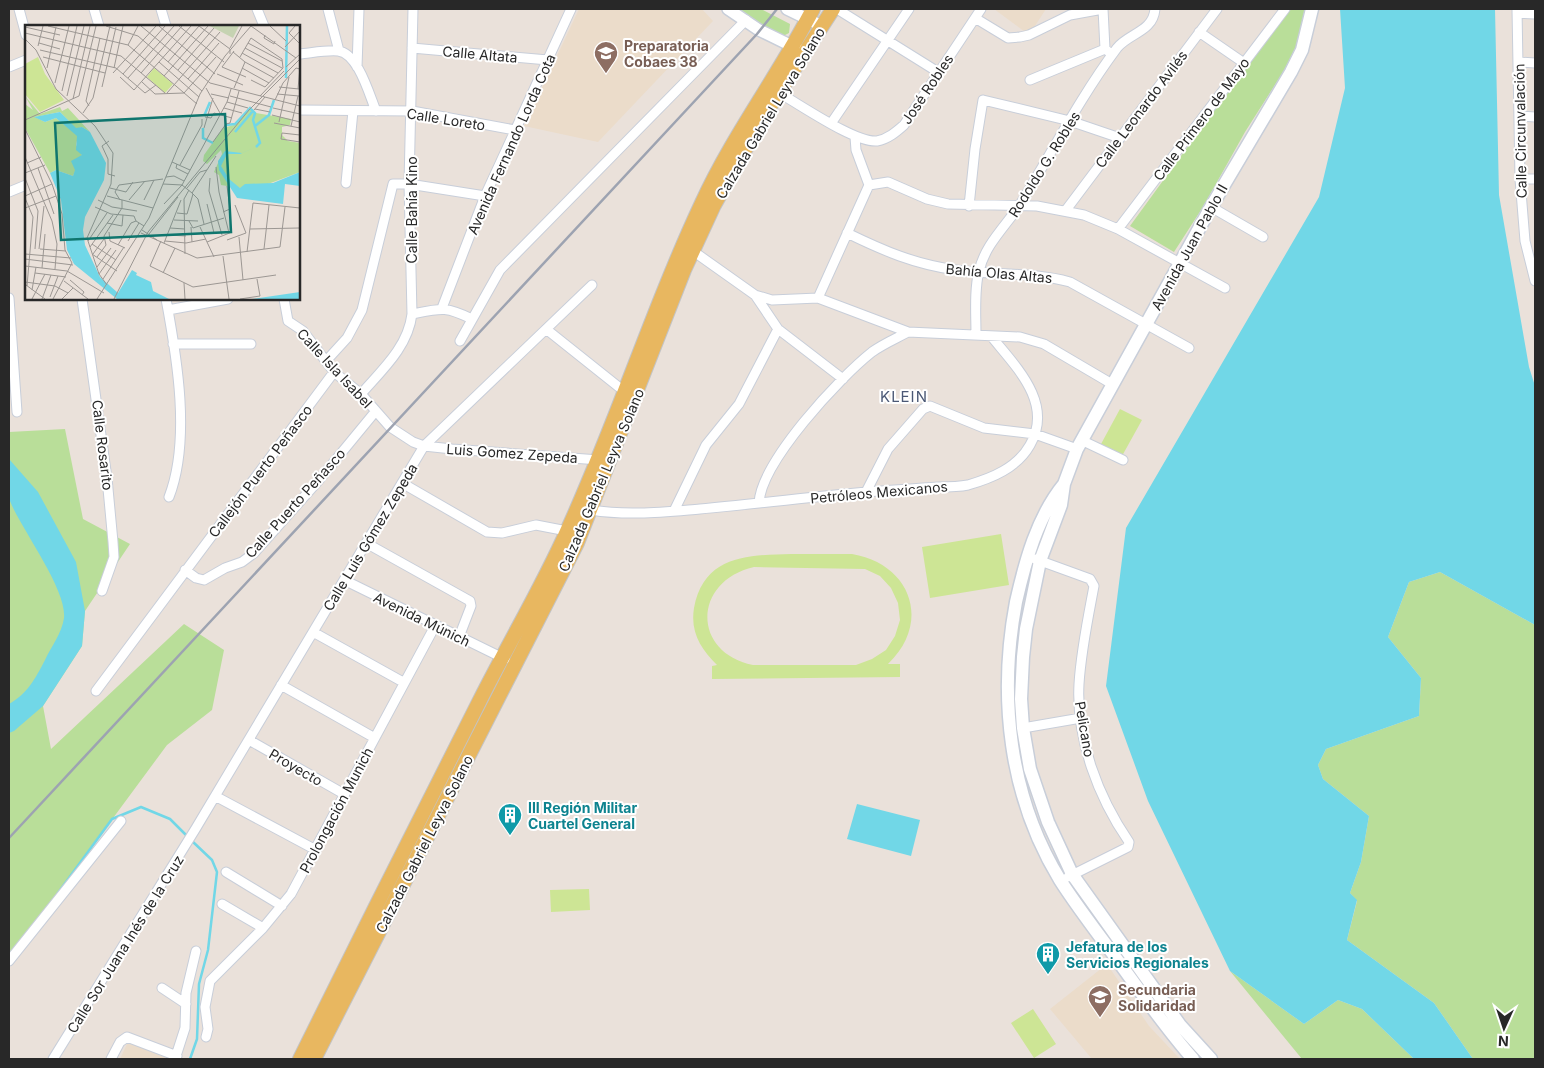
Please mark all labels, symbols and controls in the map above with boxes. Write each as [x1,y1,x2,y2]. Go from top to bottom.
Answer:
street label: Calzada Gabriel Leyva Solano [712,24,828,202]
inset map [25,25,300,300]
place label: Preparatoria Cobaes 38 [624,37,709,70]
school or university icon: Preparatoria Cobaes 38 [593,40,619,74]
street label: Calle Altata [442,42,518,66]
street label: Calle Leonardo Avilés [1091,47,1191,171]
street label: Avenida Fernando Lorda Cota [463,51,559,237]
street label: José Robles [897,51,957,127]
street label: Calle Primero de Mayo [1149,54,1253,184]
street label: Calle Circunvalación [1510,63,1530,199]
street label: Calle Loreto [405,104,487,134]
street label: Rodoldo G. Robles [1005,108,1083,220]
street label: Calle Bahía Kino [403,156,420,264]
street label: Avenida Juan Pablo II [1147,181,1231,313]
street label: Bahía Olas Altas [945,260,1053,286]
street label: Calle Isla Isabel [294,325,376,411]
street label: Calzada Gabriel Leyva Solano [555,386,647,574]
district label: KLEIN [880,387,928,406]
street label: Calle Rosarito [89,399,117,491]
street label: Callejón Puerto Peñasco [205,401,315,541]
street label: Luis Gomez Zepeda [446,440,578,466]
street label: Calle Puerto Peñasco [241,445,349,561]
street label: Calle Luis Gómez Zepeda [319,460,421,614]
street label: Petróleos Mexicanos [810,478,948,506]
street label: Avenida Múnich [371,588,473,650]
street label: Pelicano [1072,700,1098,758]
street label: Prolongación Munich [296,744,376,876]
street label: Proyecto [266,745,326,789]
street label: Calzada Gabriel Leyva Solano [372,752,476,936]
place label: III Región Militar Cuartel General [528,799,637,832]
building icon: III Región Militar Cuartel General [497,802,523,836]
street label: Calle Sor Juana Inés de la Cruz [63,852,187,1036]
place label: Jefatura de los Servicios Regionales [1066,938,1209,971]
building icon: Jefatura de los Servicios Regionales [1035,941,1061,975]
place label: Secundaria Solidaridad [1118,981,1196,1014]
school or university icon: Secundaria Solidaridad [1087,984,1113,1018]
north arrow [1479,1003,1529,1053]
text: N [1498,1033,1509,1050]

